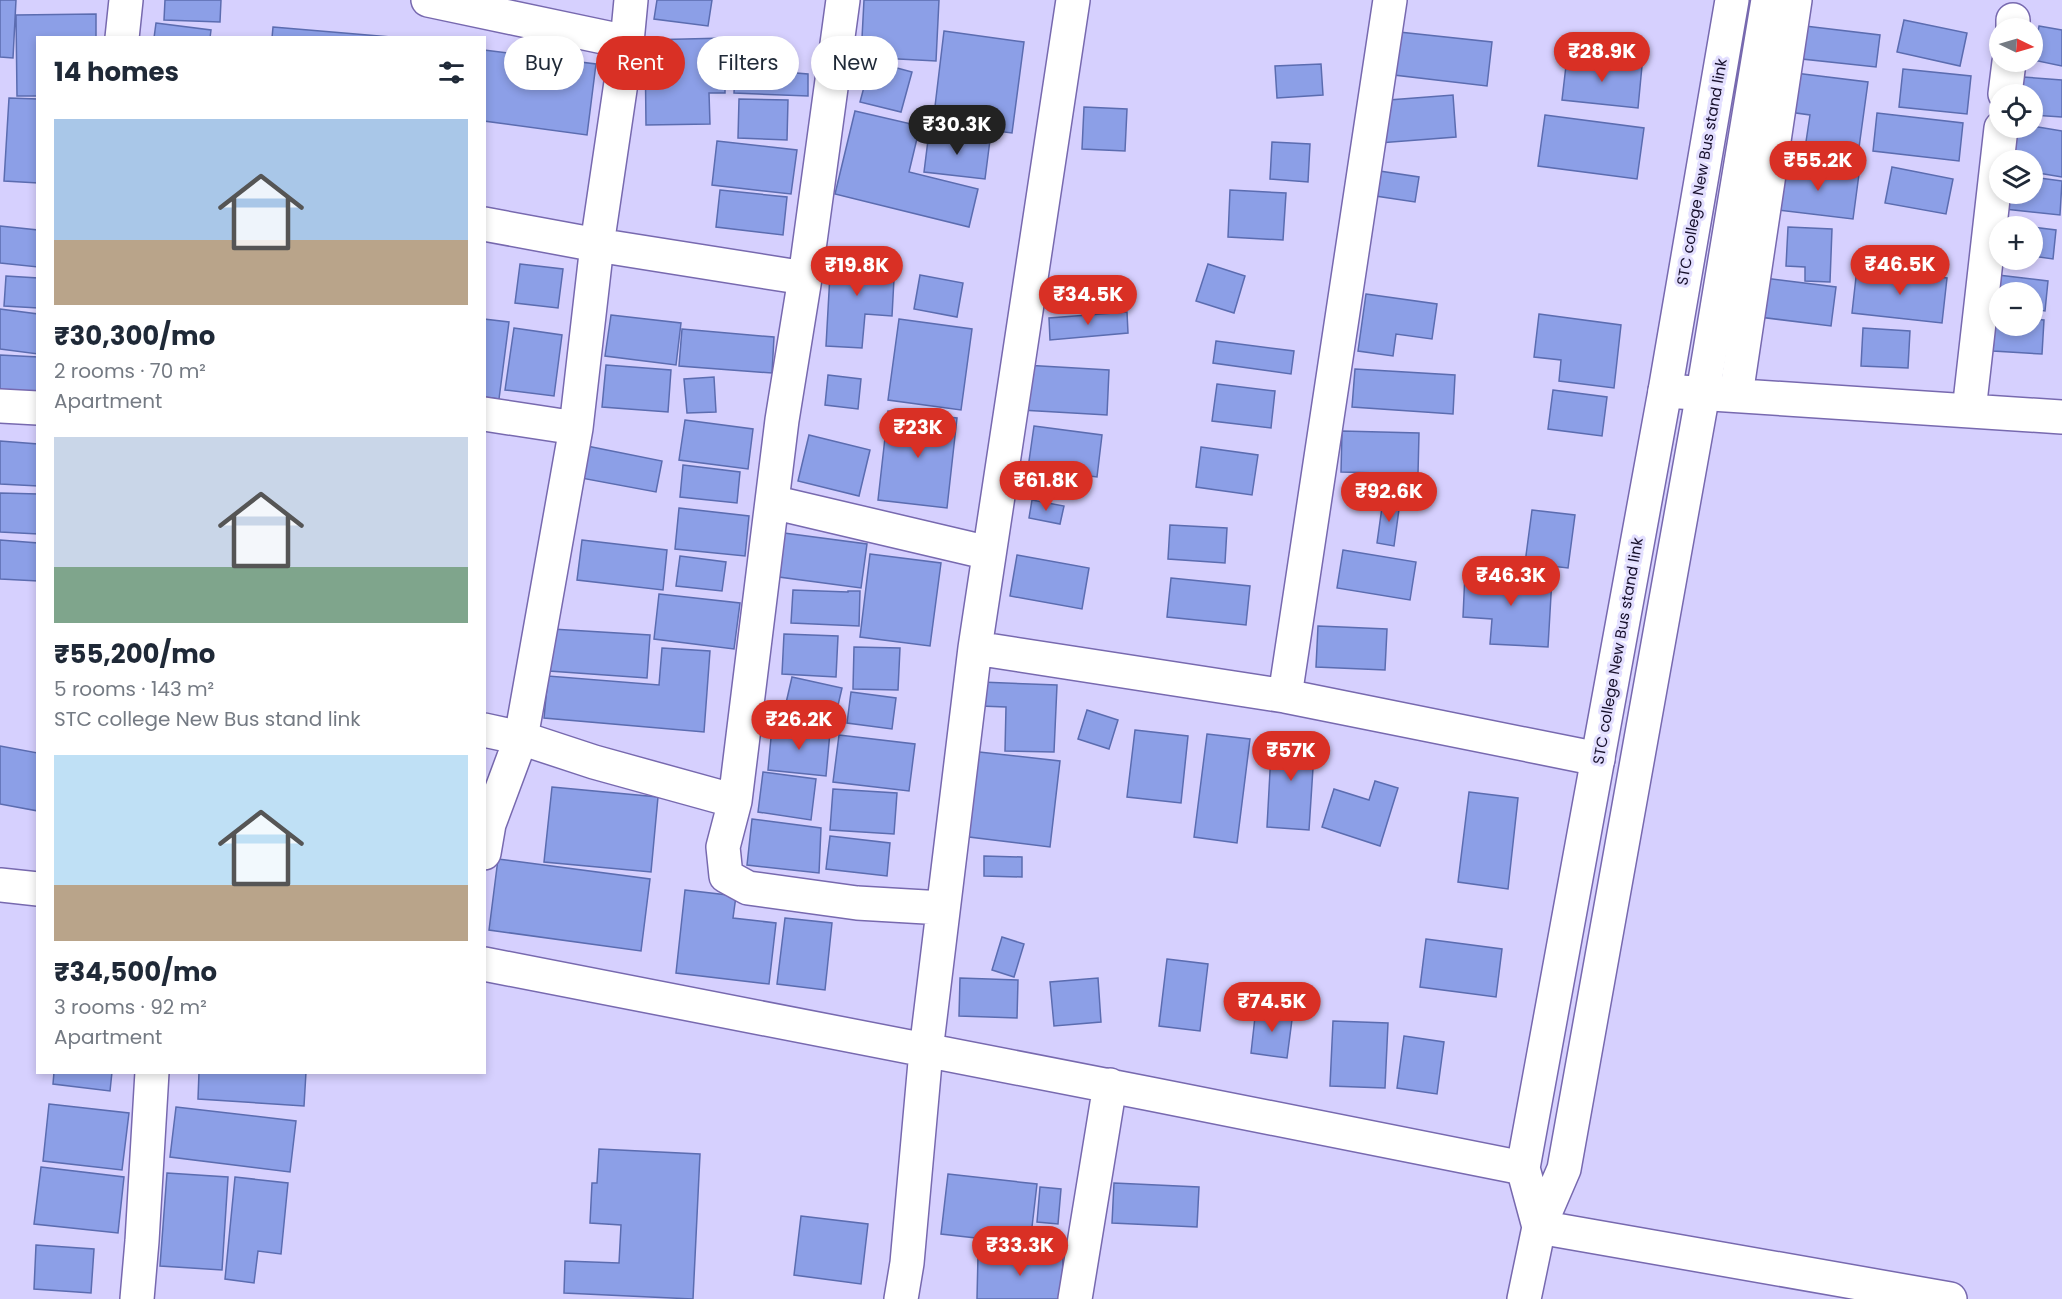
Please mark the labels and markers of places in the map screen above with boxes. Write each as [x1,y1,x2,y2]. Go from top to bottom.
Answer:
pin: ₹28.9K [1553,32,1651,83]
pin: ₹30.3K [908,105,1006,156]
pin: ₹55.2K [1769,141,1867,192]
pin: ₹46.5K [1851,245,1949,296]
pin: ₹19.8K [808,246,906,297]
pin: ₹34.5K [1039,275,1137,326]
pin: ₹23K [882,408,954,459]
pin: ₹61.8K [997,461,1095,512]
pin: ₹92.6K [1340,472,1438,523]
pin: ₹46.3K [1462,556,1560,607]
pin: ₹26.2K [750,700,848,751]
pin: ₹57K [1255,731,1327,782]
pin: ₹74.5K [1223,982,1321,1033]
pin: ₹33.3K [971,1226,1069,1277]

